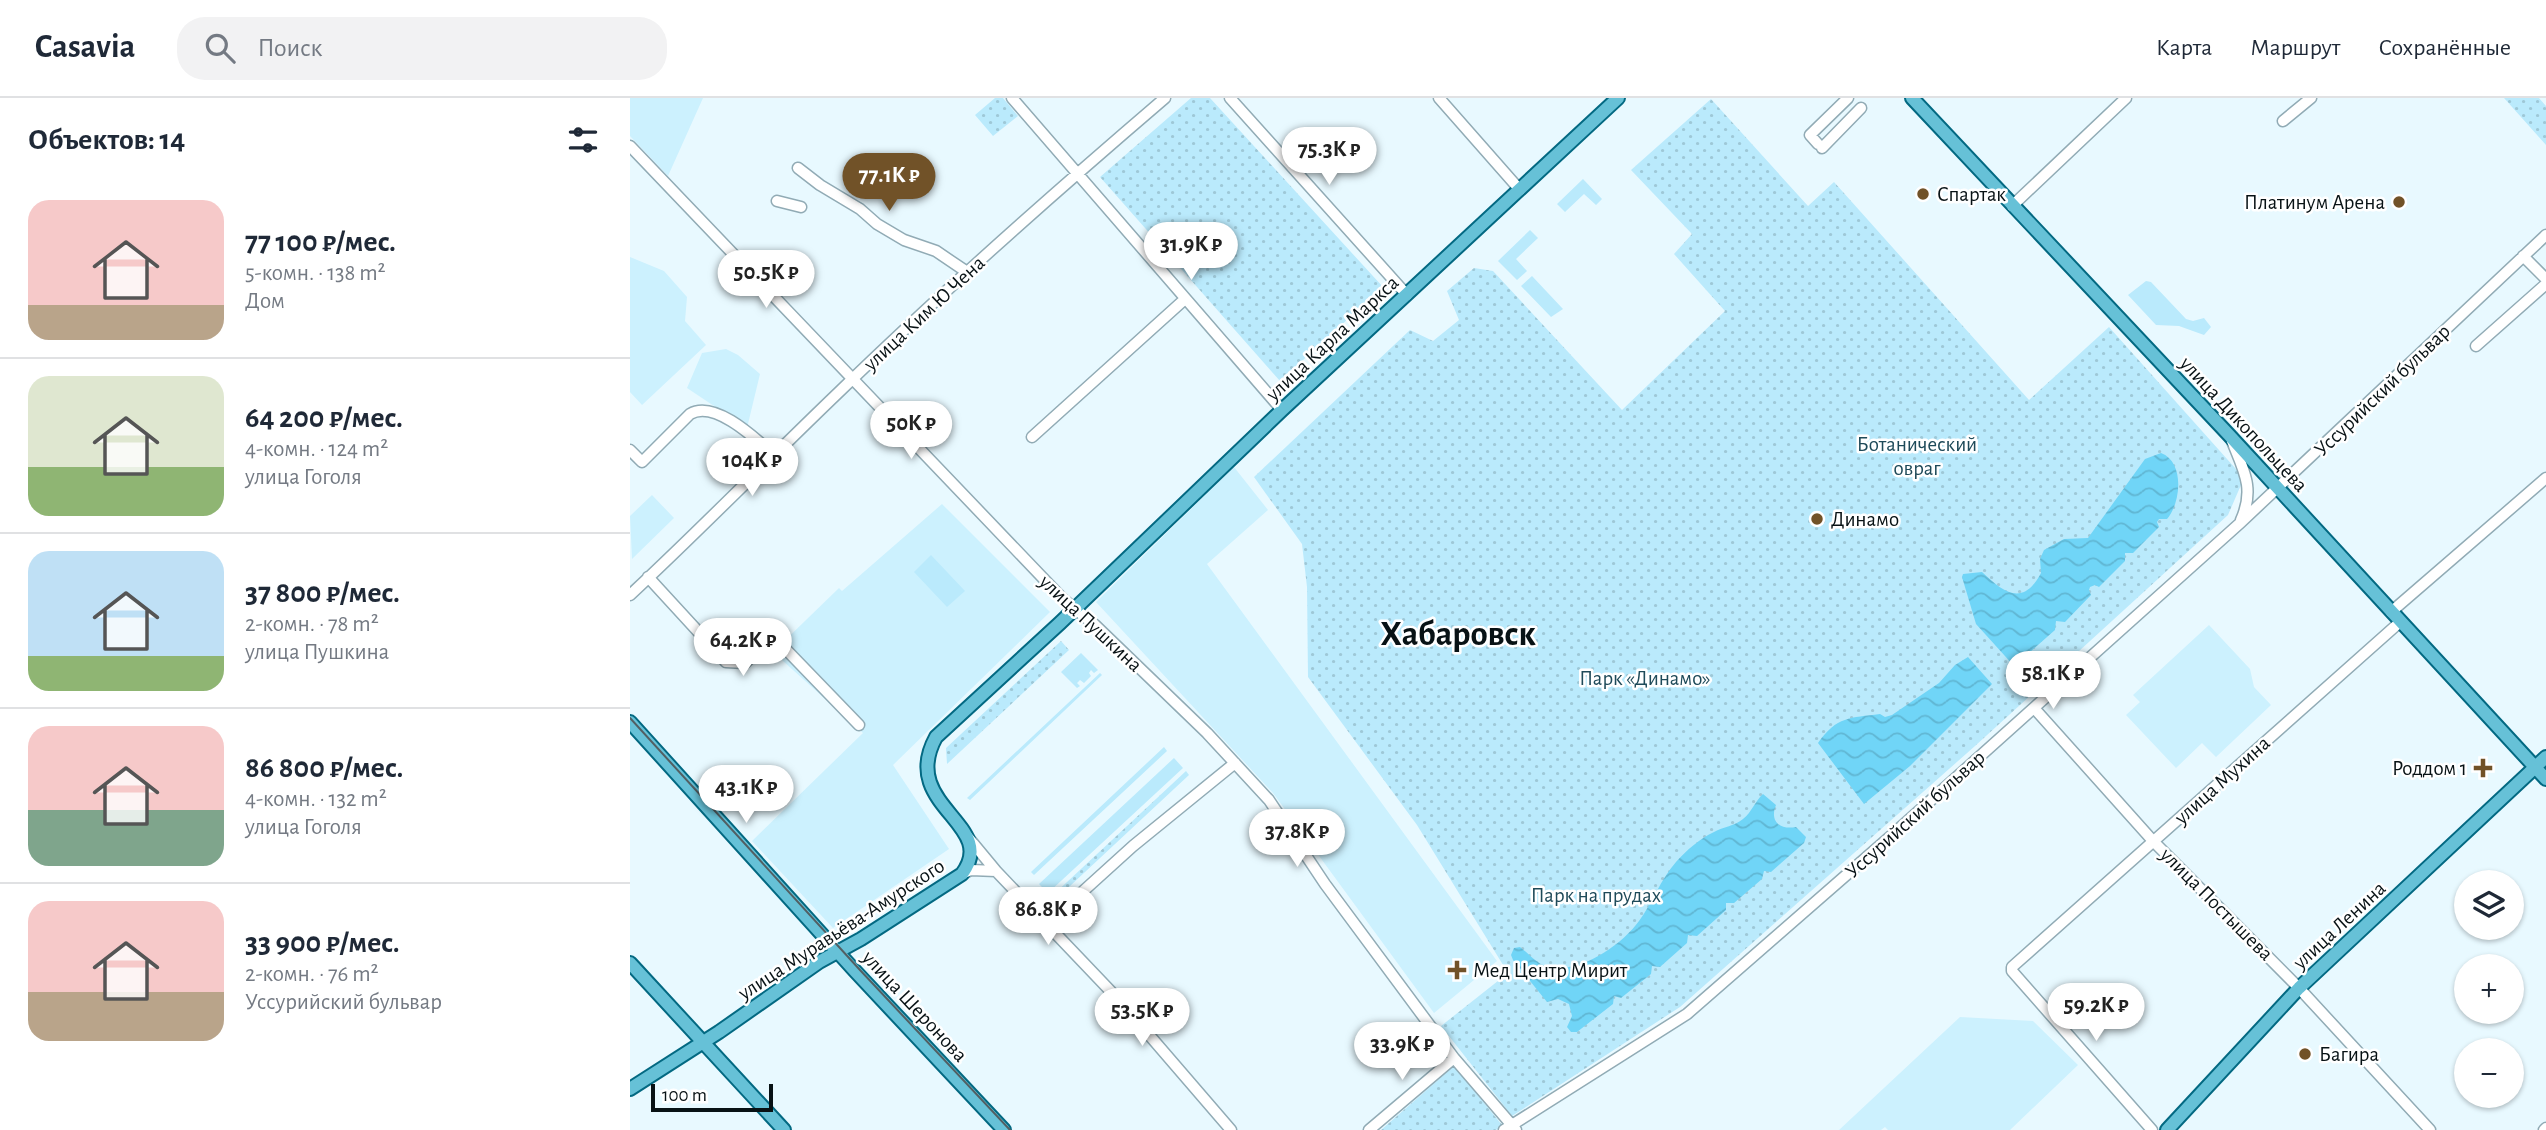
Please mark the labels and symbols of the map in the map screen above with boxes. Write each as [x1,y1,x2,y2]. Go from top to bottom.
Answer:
pin: 75.3K ₽ [1264,127,1394,187]
pin: 77.1K ₽ [824,153,954,213]
place label: Спартак [1937,184,2006,205]
marker: Спартак [1915,186,1931,202]
place label: Платинум Арена [2244,192,2385,213]
marker: Платинум Арена [2391,194,2407,210]
pin: 31.9K ₽ [1126,222,1256,282]
pin: 50.5K ₽ [701,250,831,310]
street label: улица Ким Ю Чена [859,252,989,375]
street label: улица Карла Маркса [1261,272,1403,406]
street label: Уссурийский бульвар [2310,320,2454,460]
street label: улица Дикопольцева [2175,352,2312,496]
pin: 50K ₽ [862,402,960,461]
park label: Ботанический овраг [1857,434,1977,479]
pin: 104K ₽ [695,438,809,498]
place label: Динамо [1831,509,1899,530]
marker: Динамо [1809,511,1825,527]
street label: улица Пушкина [1035,570,1146,676]
district label: Хабаровск [1380,617,1536,652]
pin: 64.2K ₽ [678,618,808,678]
pin: 58.1K ₽ [1988,652,2118,711]
park label: Парк «Динамо» [1579,668,1711,689]
street label: улица Мухина [2170,732,2274,829]
street label: Уссурийский бульвар [1841,746,1989,882]
place label: Роддом 1 [2392,758,2467,779]
marker: Роддом 1 [2473,758,2493,778]
pin: 43.1K ₽ [681,766,811,825]
pin: 37.8K ₽ [1232,810,1362,869]
street label: улица Постышева [2156,843,2277,965]
street label: улица Муравьёва-Амурского [734,855,948,1004]
street label: улица Ленина [2288,877,2390,974]
park label: Парк на прудах [1531,885,1661,906]
pin: 86.8K ₽ [983,888,1113,947]
street label: улица Шеронова [857,946,971,1066]
marker: Мед Центр Мирит [1447,960,1467,980]
place label: Мед Центр Мирит [1473,960,1628,981]
pin: 59.2K ₽ [2031,984,2161,1043]
pin: 53.5K ₽ [1077,988,1207,1048]
pin: 33.9K ₽ [1337,1023,1467,1082]
place label: Багира [2319,1044,2379,1065]
marker: Багира [2297,1046,2313,1062]
scale bar [651,1081,774,1113]

